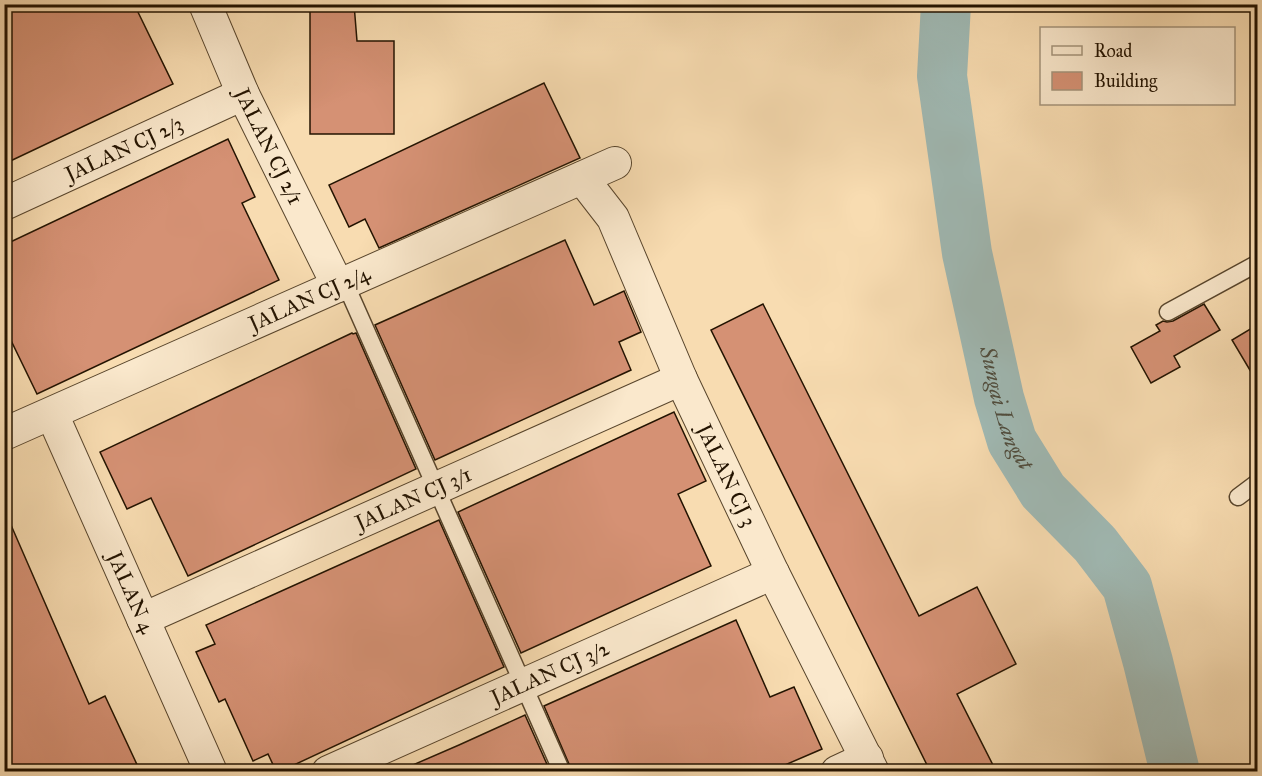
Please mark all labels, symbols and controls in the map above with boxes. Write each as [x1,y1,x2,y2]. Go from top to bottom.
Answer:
legend [1040,27,1235,105]
text: Road [1094,40,1132,62]
text: Building [1094,70,1158,93]
street label: JALAN CJ 2/1 [228,82,309,209]
street label: JALAN CJ 2/3 [59,110,187,188]
street label: JALAN CJ 2/4 [243,260,375,338]
water label: Sungai Langat [974,343,1040,475]
street label: JALAN CJ 3 [690,418,762,531]
street label: JALAN CJ 3/1 [349,461,476,537]
street label: JALAN 4 [101,545,161,638]
street label: JALAN CJ 3/2 [485,635,614,711]

